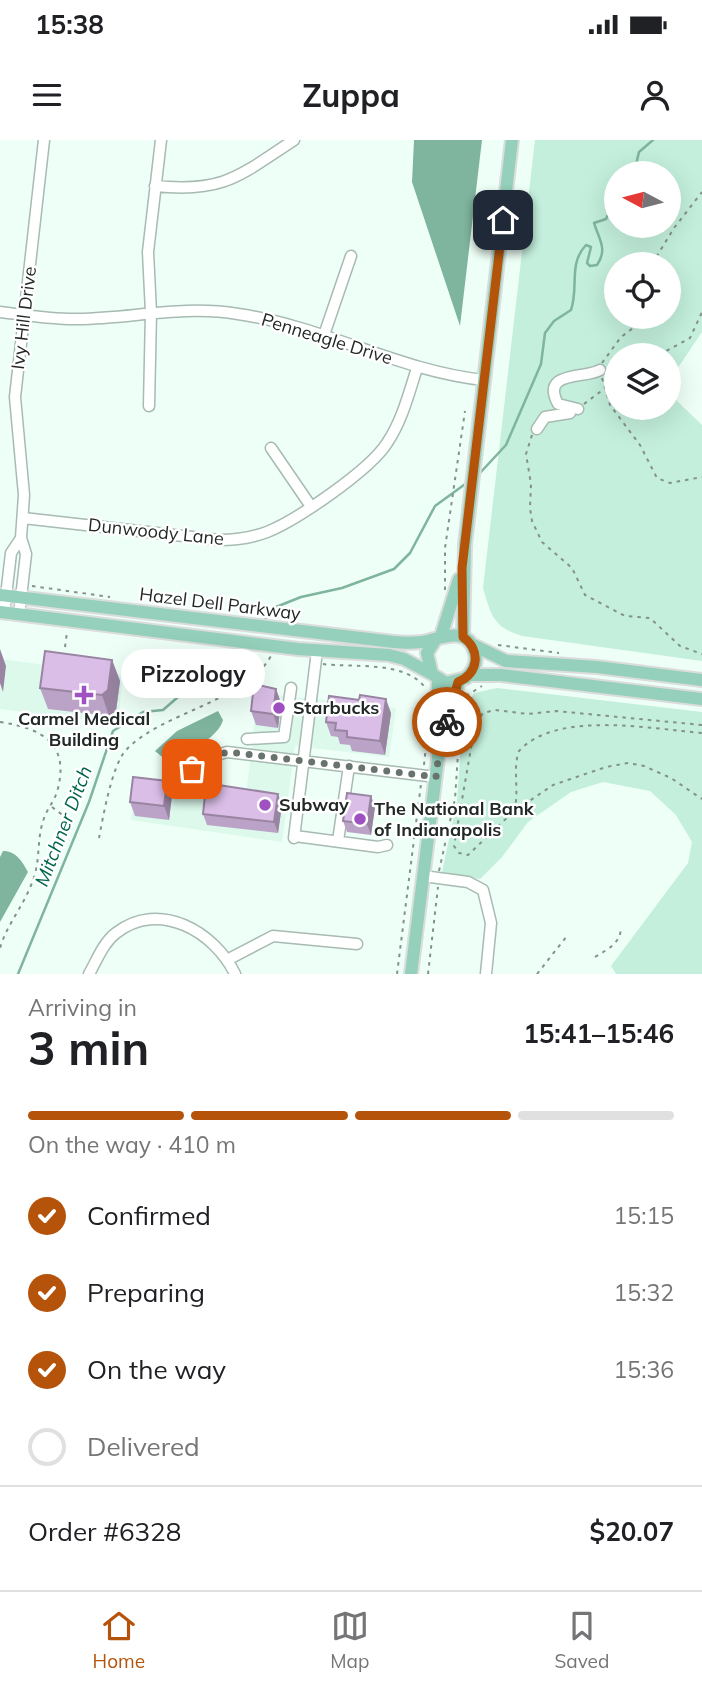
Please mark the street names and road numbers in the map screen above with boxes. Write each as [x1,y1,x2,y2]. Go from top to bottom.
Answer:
street label: Ivy Hill Drive [6,265,41,371]
street label: Penneagle Drive [259,308,395,369]
street label: Dunwoody Lane [87,513,225,550]
street label: Hazel Dell Parkway [138,582,302,625]

